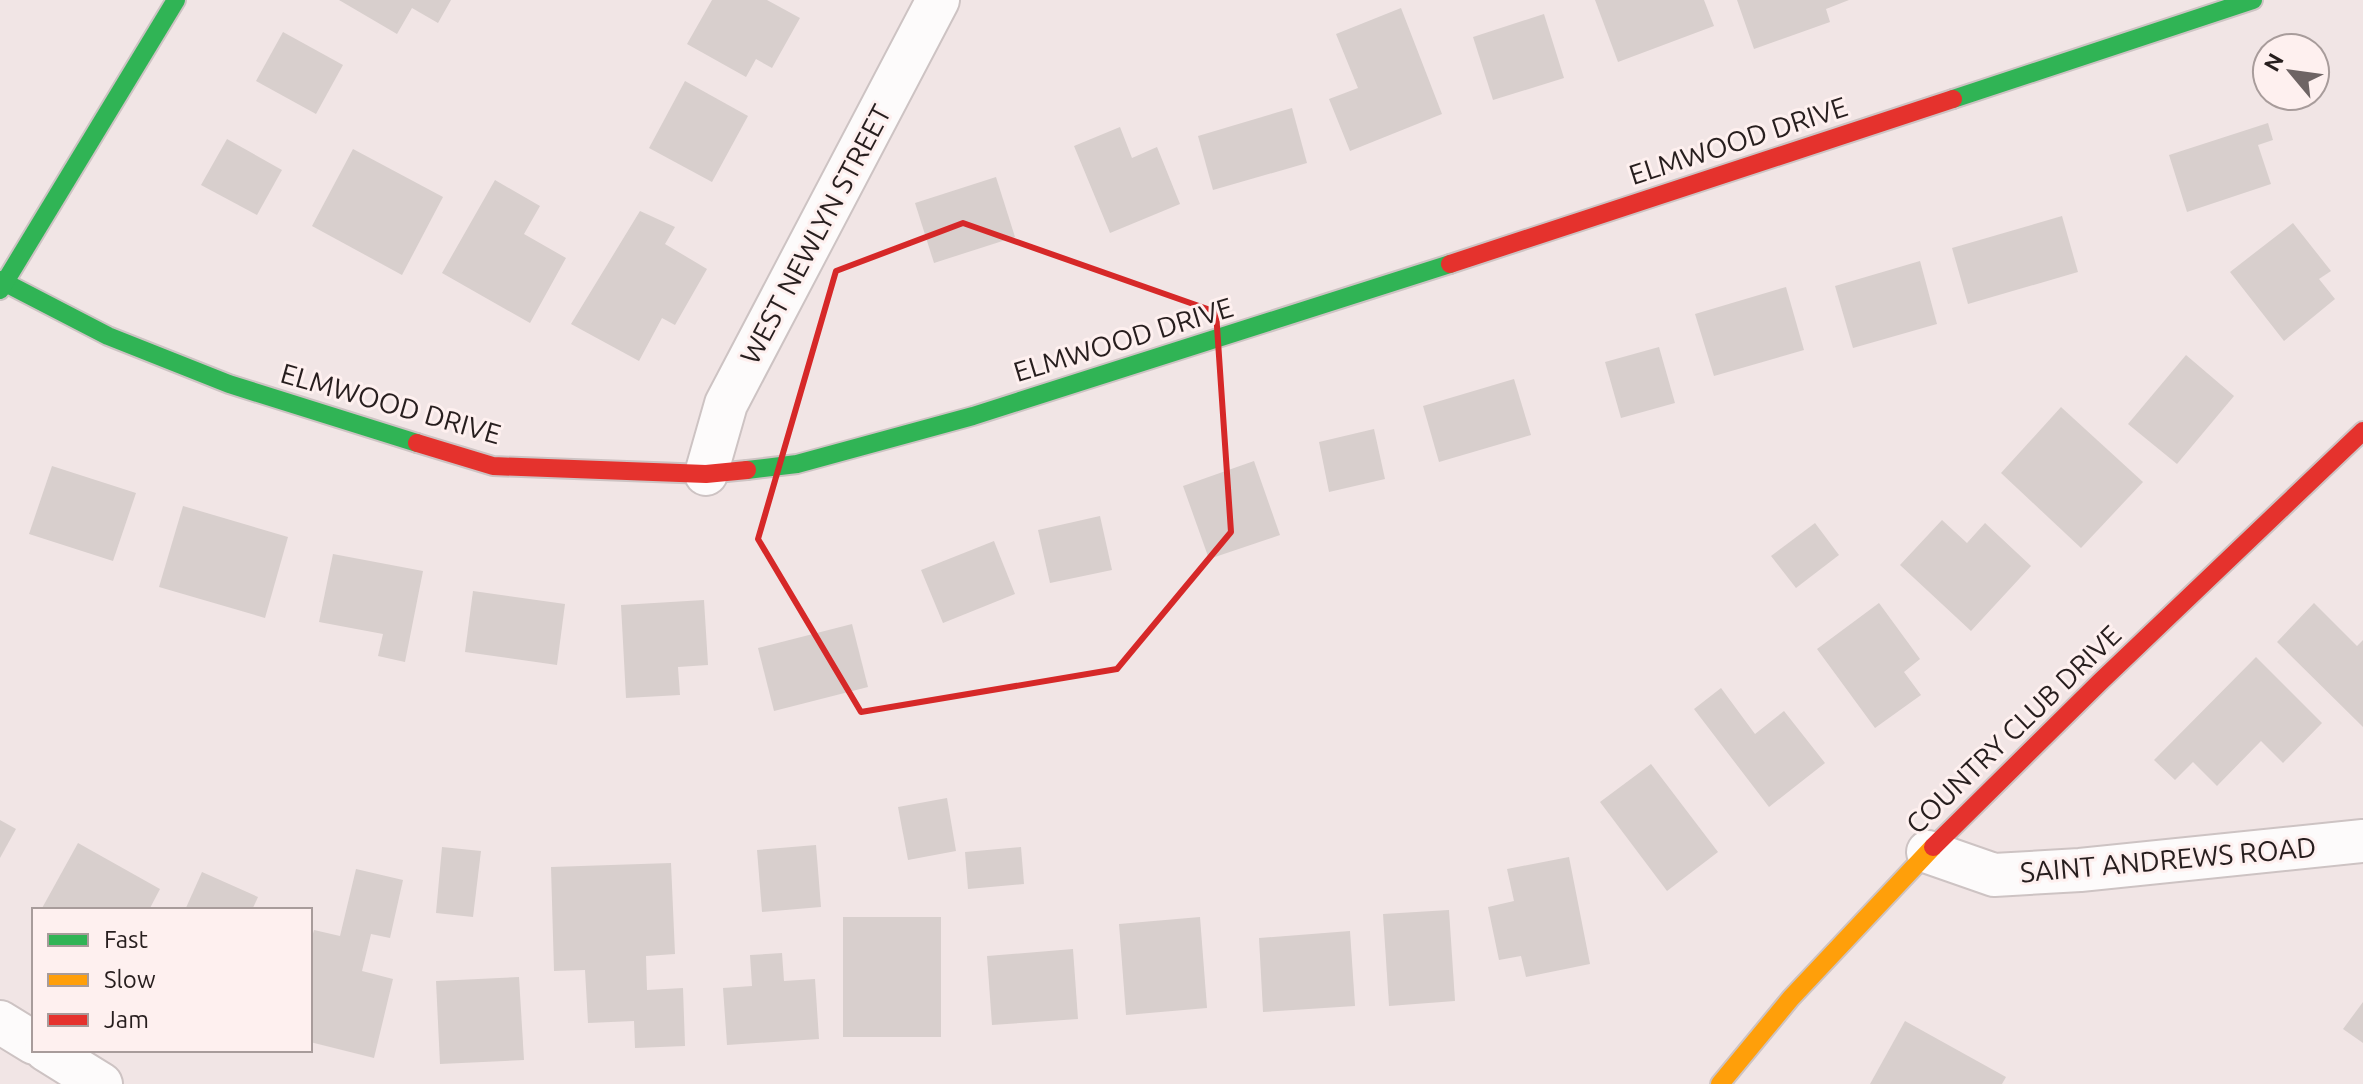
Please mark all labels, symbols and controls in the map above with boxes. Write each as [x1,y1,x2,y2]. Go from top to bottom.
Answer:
north arrow [2251,32,2331,112]
text: N [2258,49,2288,75]
street label: ELMWOOD DRIVE [1625,90,1851,190]
street label: WEST NEWLYN STREET [734,99,897,369]
street label: ELMWOOD DRIVE [1010,291,1236,387]
street label: ELMWOOD DRIVE [277,357,505,449]
street label: COUNTRY CLUB DRIVE [1900,619,2126,839]
street label: SAINT ANDREWS ROAD [2019,831,2317,887]
legend [32,908,312,1052]
text: Fast [104,926,148,953]
text: Slow [104,966,156,993]
text: Jam [104,1006,149,1033]

